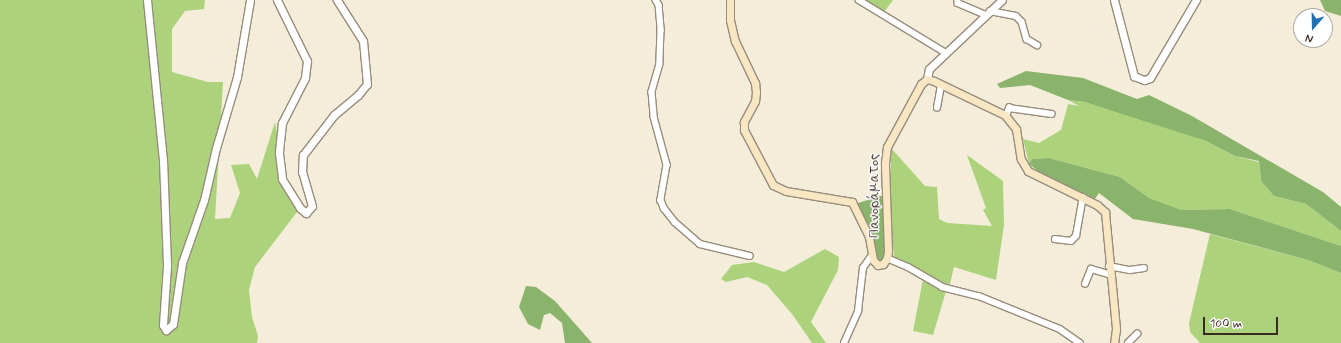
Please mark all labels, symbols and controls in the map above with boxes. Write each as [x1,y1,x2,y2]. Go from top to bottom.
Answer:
north arrow [1293,8,1333,48]
text: N [1303,31,1315,46]
street label: Πανοράματος [866,154,882,238]
scale bar [1205,309,1280,335]
text: 100 m [1210,316,1242,332]

